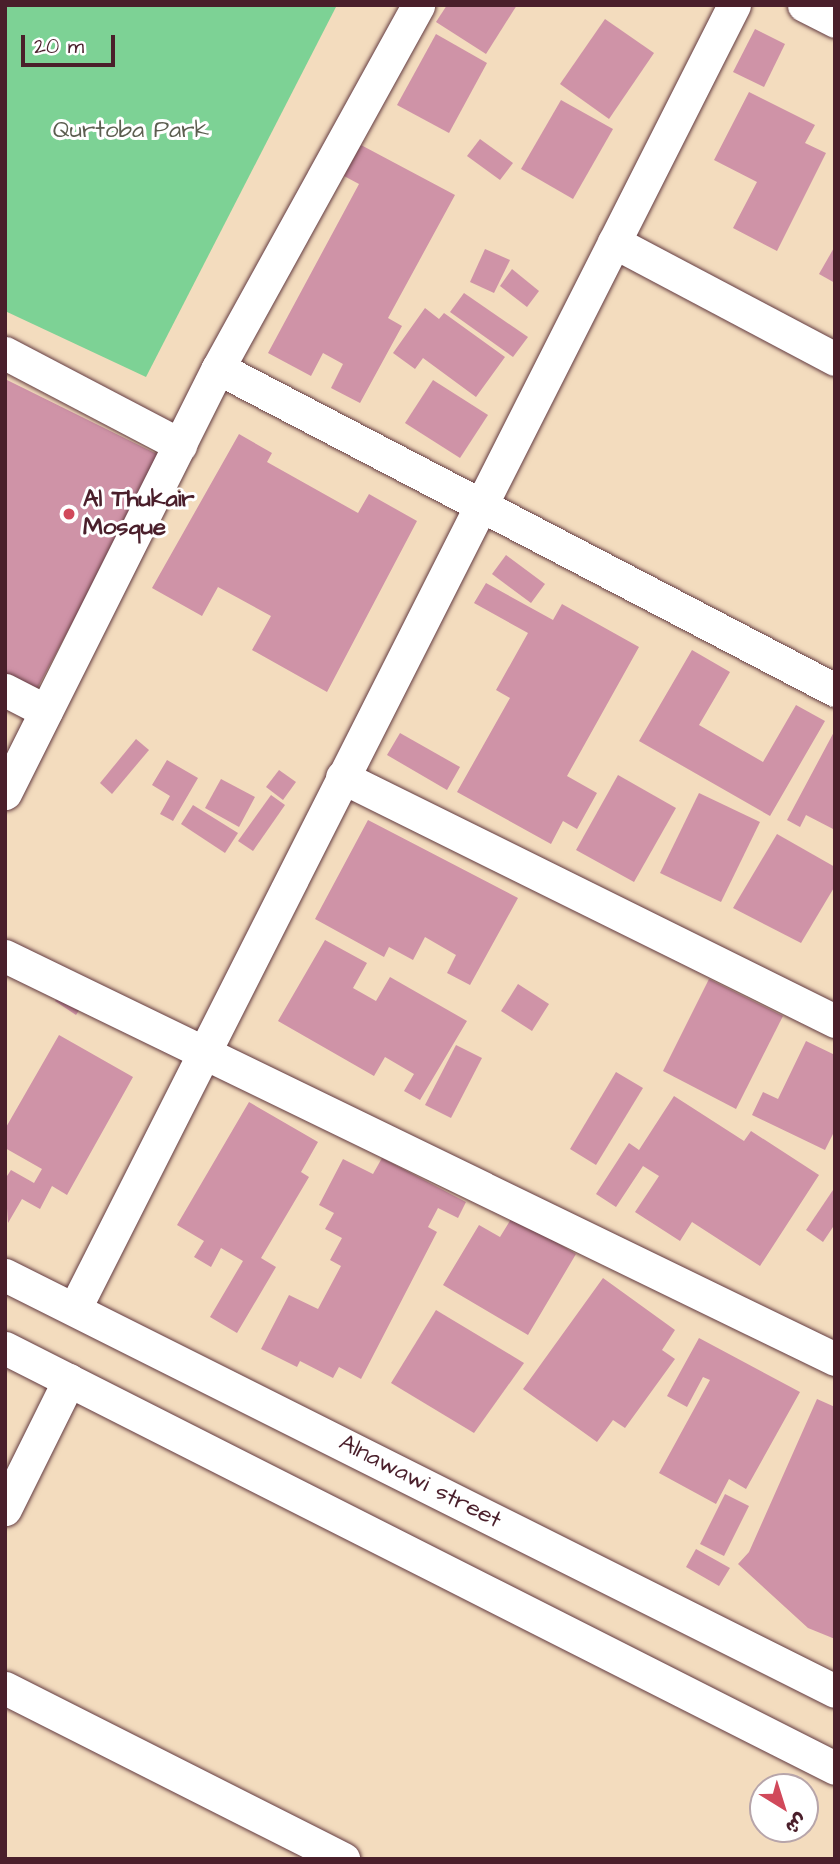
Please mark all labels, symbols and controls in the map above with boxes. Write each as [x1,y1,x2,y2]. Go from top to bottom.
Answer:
scale bar [24,21,119,65]
text: 20 m [34,32,84,61]
park label: Qurtoba Park [53,117,209,145]
place label: Al Thukair Mosque [83,486,195,542]
marker: Al Thukair Mosque [61,506,77,522]
street label: Alnawawi street [334,1429,506,1535]
north arrow [749,1773,819,1843]
text: ش [779,1806,813,1840]

